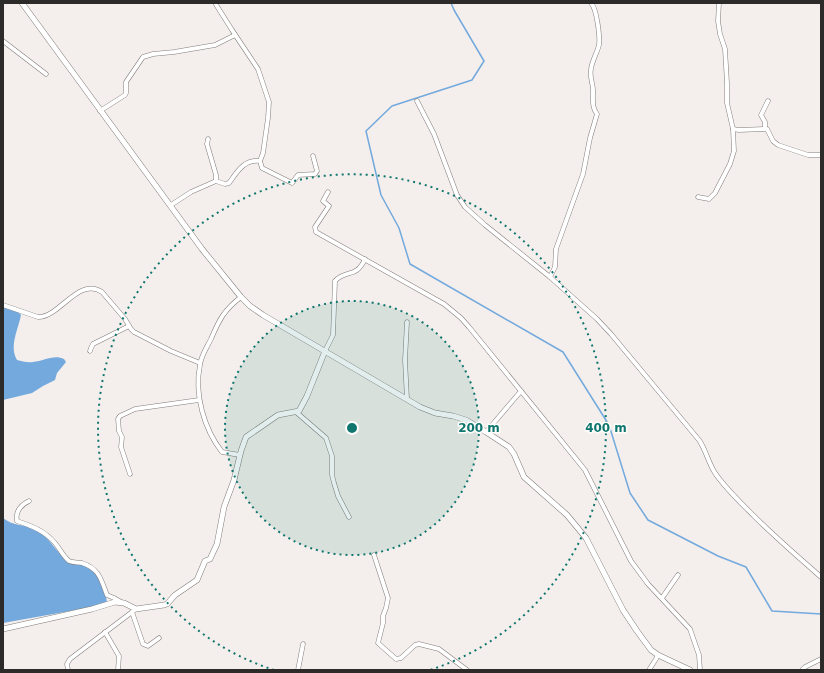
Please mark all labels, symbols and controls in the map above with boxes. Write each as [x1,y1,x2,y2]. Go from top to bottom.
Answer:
centre of rings [345,421,359,435]
text: 200 m [458,421,500,435]
text: 400 m [585,421,627,435]

